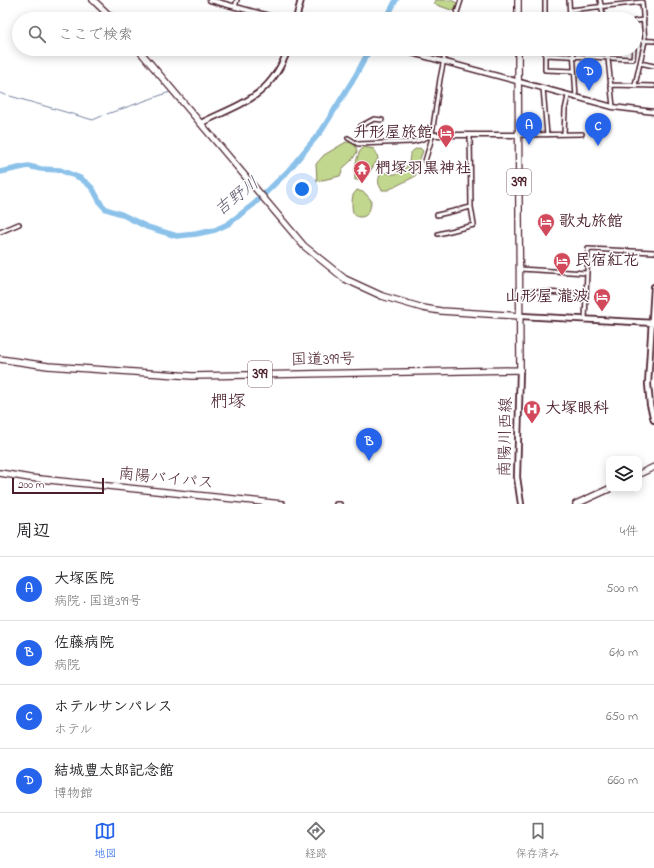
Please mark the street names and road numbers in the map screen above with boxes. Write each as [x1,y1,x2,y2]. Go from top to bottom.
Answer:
road number: 399 [507,169,531,195]
street label: 国道399号 [291,347,355,373]
road number: 399 [248,361,272,387]
street label: 南陽川西線 [493,397,519,477]
street label: 南陽バイパス [117,462,215,496]

